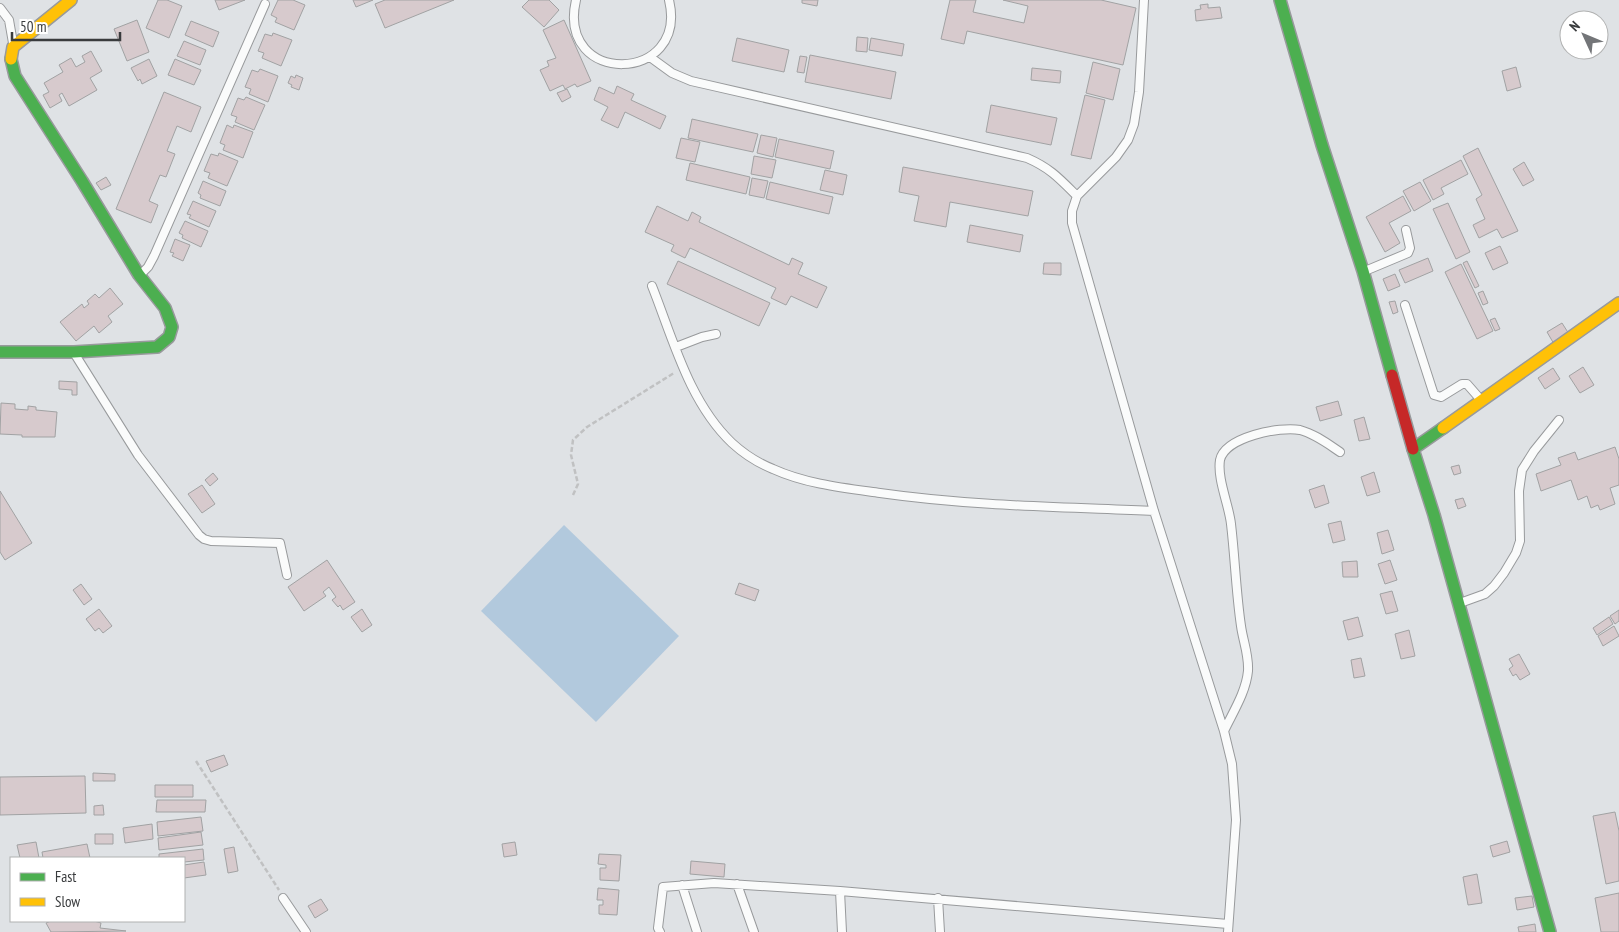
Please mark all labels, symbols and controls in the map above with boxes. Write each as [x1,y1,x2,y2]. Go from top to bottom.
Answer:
scale bar [12,10,120,42]
north arrow [1559,10,1609,60]
text: 50 m [20,17,46,36]
text: N [1566,17,1584,35]
legend [10,857,185,922]
text: Fast [55,867,76,886]
text: Slow [55,892,80,911]

